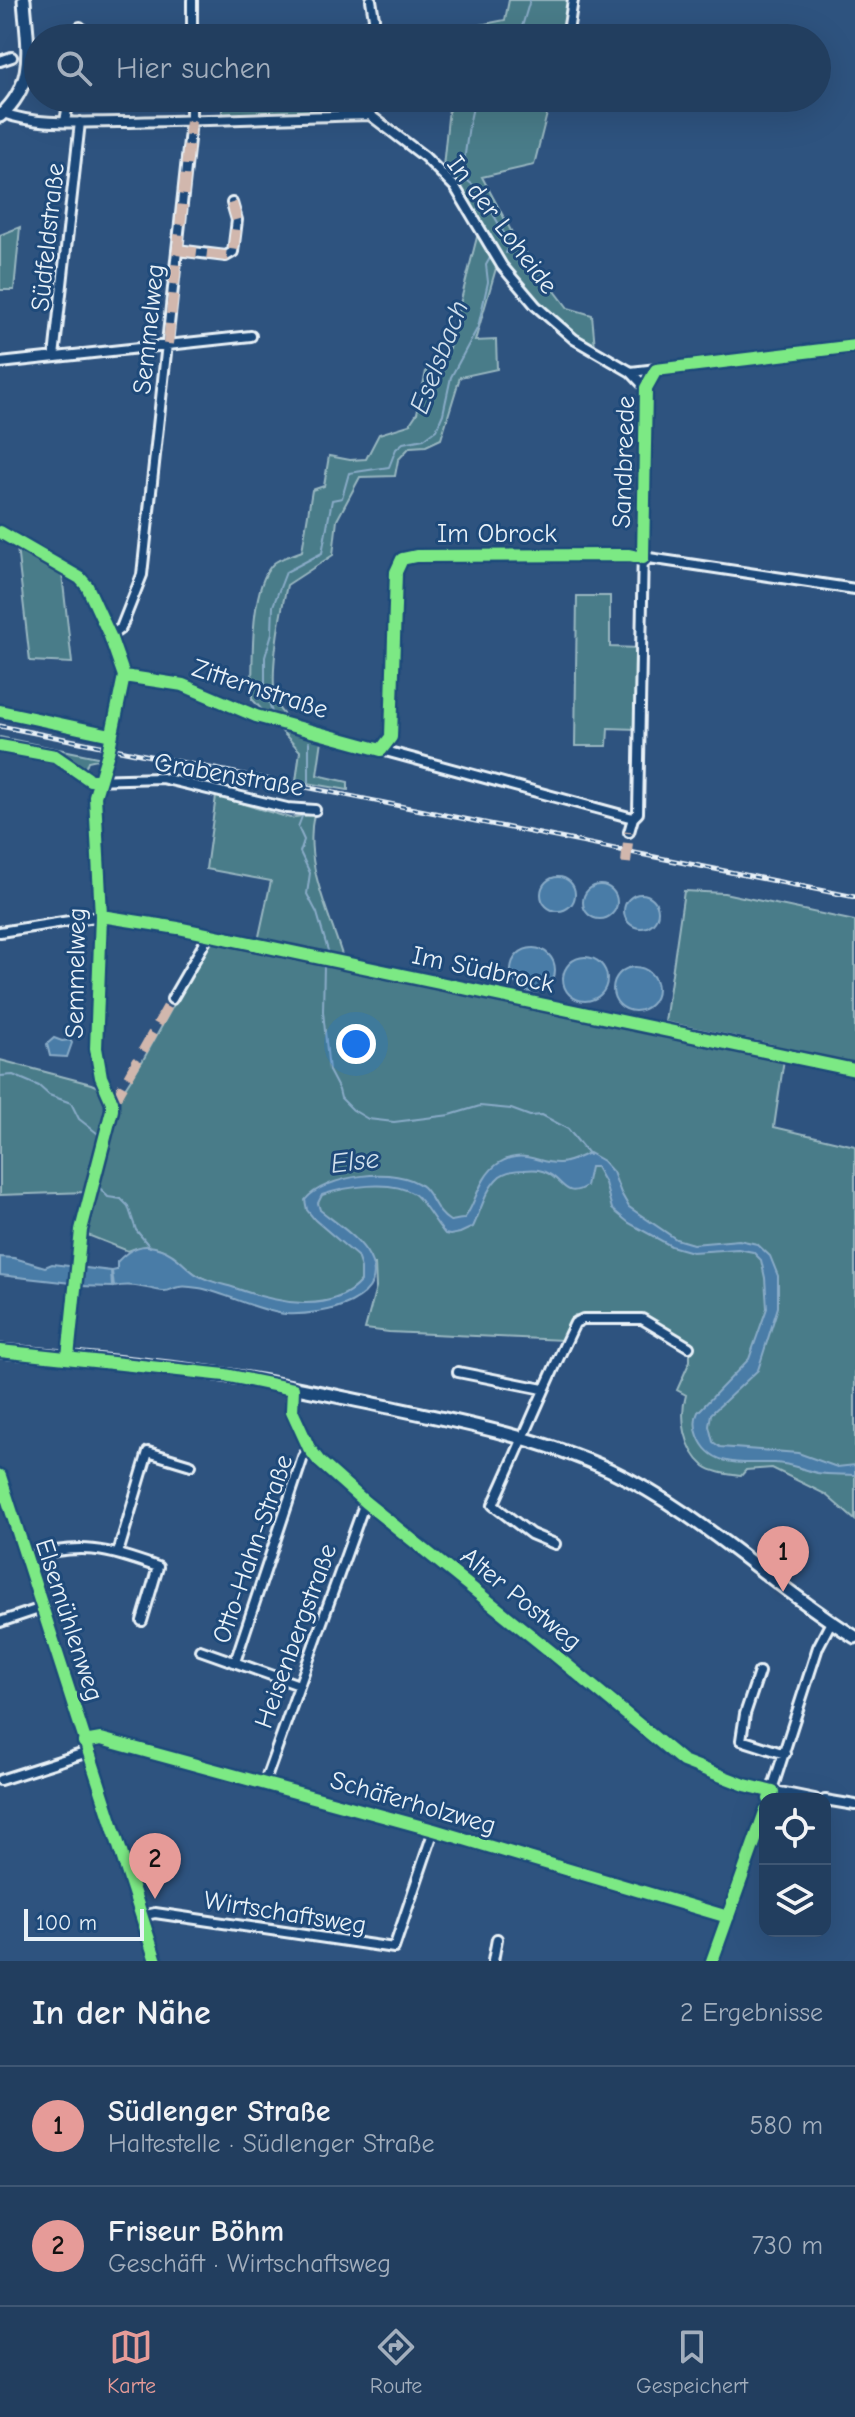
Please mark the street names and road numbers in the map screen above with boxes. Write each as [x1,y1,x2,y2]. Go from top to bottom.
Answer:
street label: In der Loheide [440,150,564,300]
street label: Südfeldstraße [25,161,71,313]
street label: Semmelweg [127,262,171,396]
street label: Sandbreede [607,395,641,529]
street label: Im Obrock [437,519,557,549]
street label: Zitternstraße [188,653,332,725]
street label: Grabenstraße [152,747,306,803]
street label: Semmelweg [60,907,92,1039]
street label: Im Südbrock [409,940,557,1000]
street label: Otto-Hahn-Straße [207,1451,299,1647]
street label: Elsemühlenweg [29,1535,109,1705]
street label: Heisenbergstraße [249,1540,343,1732]
street label: Alter Postweg [455,1541,587,1657]
street label: Schäferholzweg [327,1765,499,1841]
street label: Wirtschaftsweg [202,1885,368,1941]

